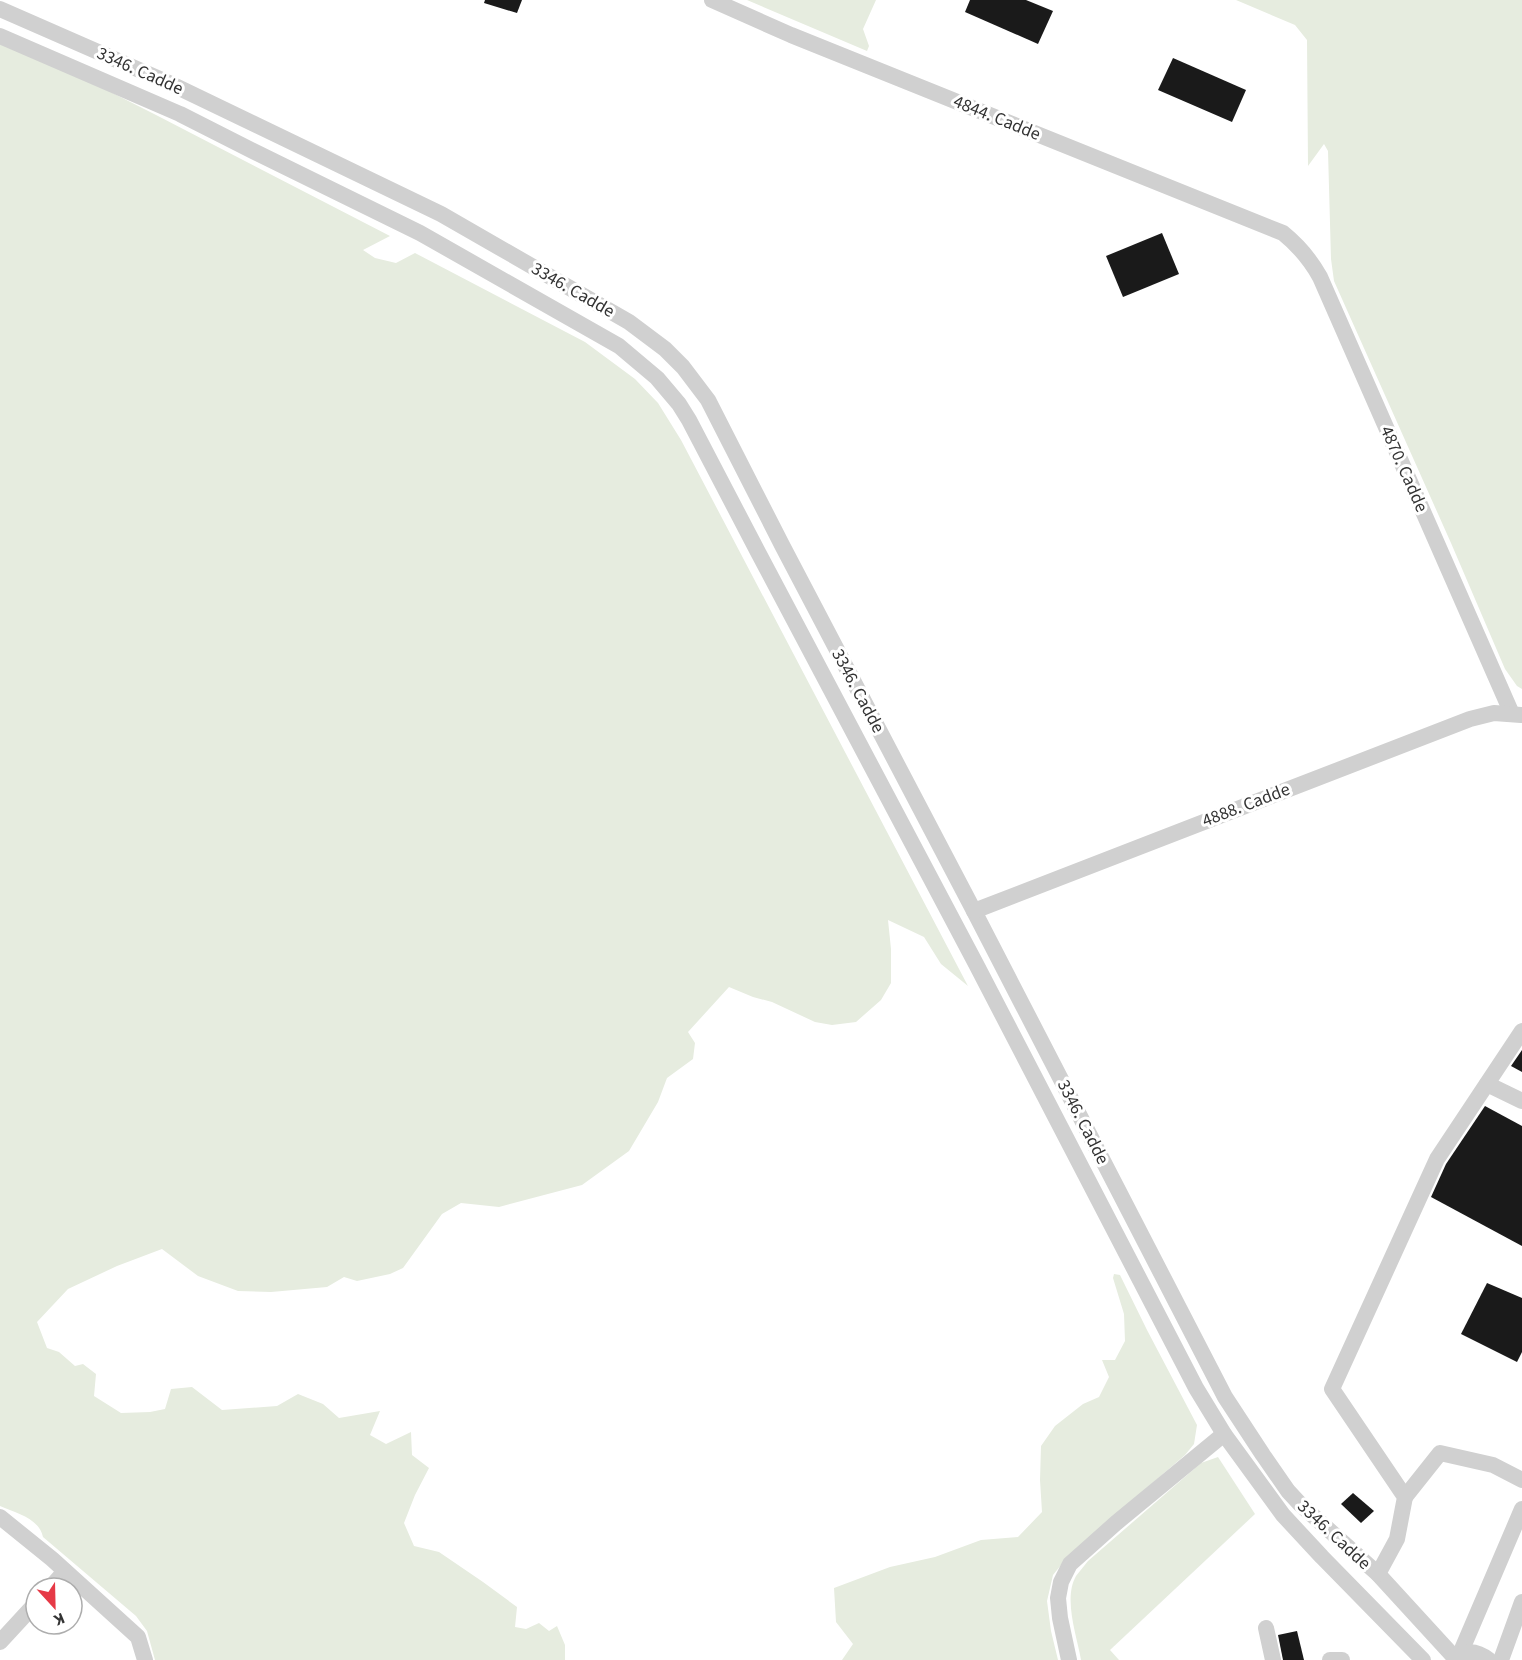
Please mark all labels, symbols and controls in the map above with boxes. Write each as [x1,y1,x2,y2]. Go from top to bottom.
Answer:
street label: 3346. Cadde [93,41,187,101]
street label: 4844. Cadde [950,89,1044,147]
street label: 3346. Cadde [527,256,619,324]
street label: 4870. Cadde [1374,422,1434,516]
street label: 3346. Cadde [825,644,891,738]
street label: 4888. Cadde [1199,777,1294,833]
street label: 3346. Cadde [1051,1075,1115,1169]
street label: 3346. Cadde [1292,1494,1376,1576]
north arrow [24,1576,84,1636]
text: K [50,1607,68,1631]

